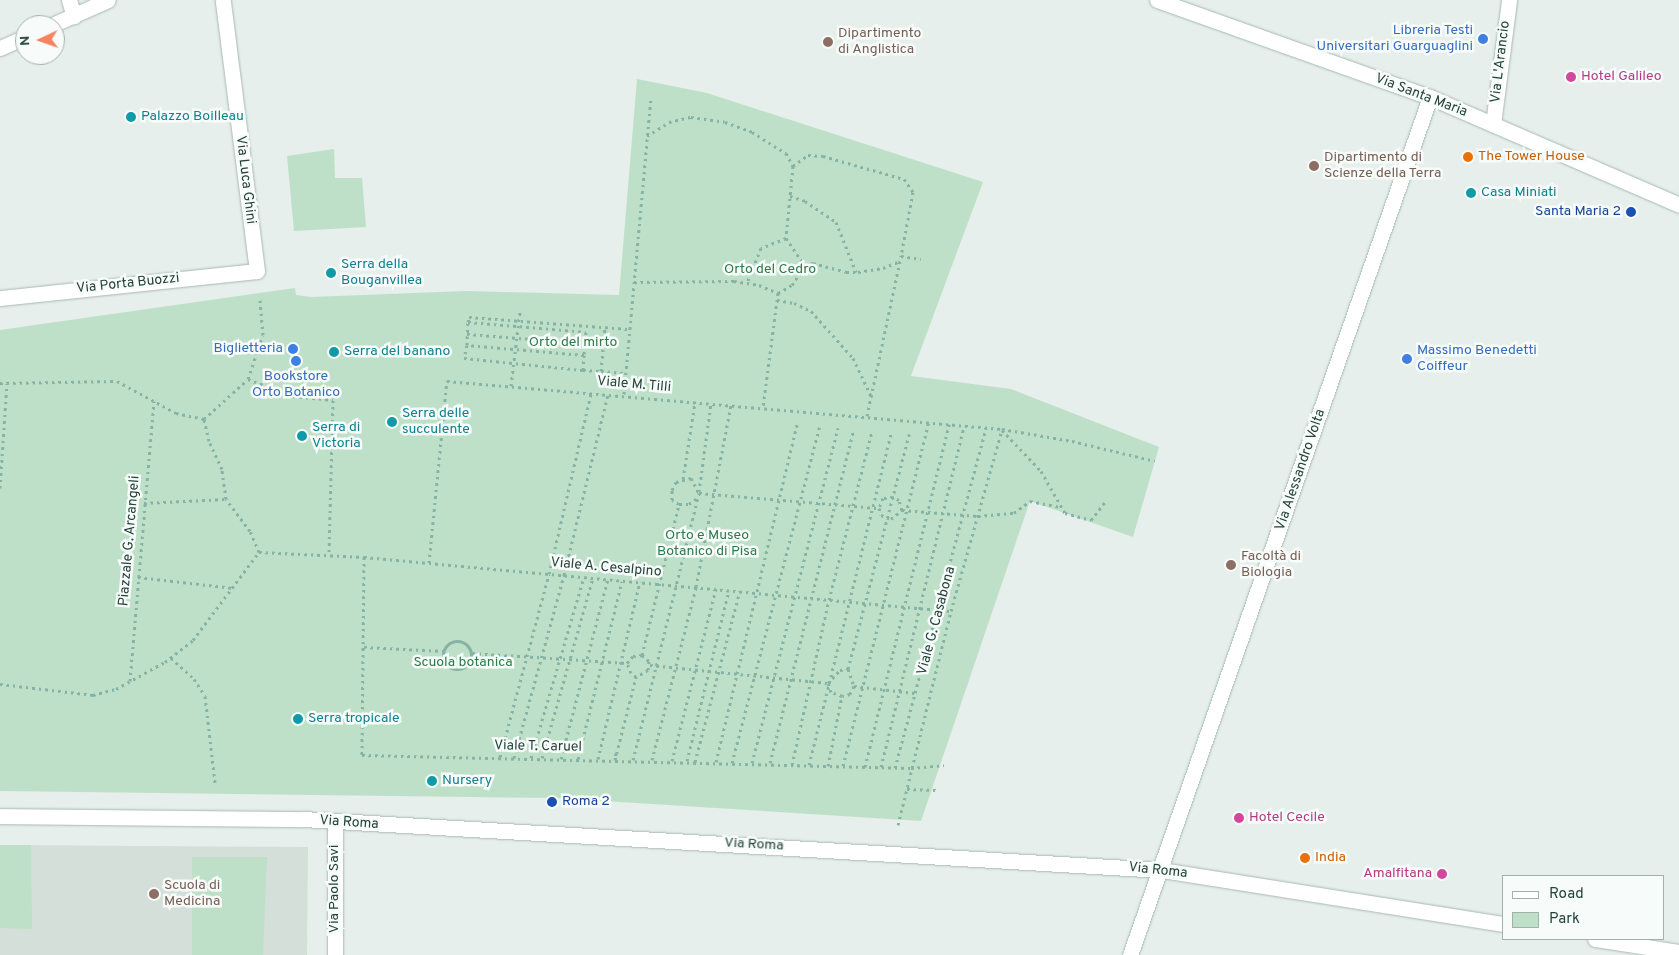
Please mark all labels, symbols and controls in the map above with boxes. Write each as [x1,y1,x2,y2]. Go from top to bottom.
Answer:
north arrow [15,15,65,65]
street label: Via L'Arancio [1488,20,1514,104]
place label: Libreria Testi Universitari Guarguaglini [1317,23,1473,56]
place label: Dipartimento di Anglistica [838,26,921,58]
marker: Libreria Testi Universitari Guarguaglini [1477,33,1489,45]
text: N [17,35,34,46]
marker: Dipartimento di Anglistica [822,36,834,48]
place label: Hotel Galileo [1581,69,1662,85]
street label: Via Santa Maria [1373,71,1469,121]
marker: Hotel Galileo [1565,71,1577,83]
place label: Palazzo Boilleau [141,109,244,125]
marker: Palazzo Boilleau [125,111,137,123]
street label: Via Luca Ghini [231,135,259,225]
place label: The Tower House [1478,149,1585,165]
place label: Dipartimento di Scienze della Terra [1324,150,1442,182]
marker: The Tower House [1462,151,1474,163]
marker: Dipartimento di Scienze della Terra [1308,160,1320,172]
place label: Casa Miniati [1481,185,1556,201]
marker: Casa Miniati [1465,187,1477,199]
place label: Santa Maria 2 [1535,204,1621,220]
marker: Santa Maria 2 [1625,206,1637,218]
place label: Serra della Bouganvillea [341,257,422,290]
park label: Orto del Cedro [724,262,816,278]
marker: Serra della Bouganvillea [325,267,337,279]
street label: Via Porta Buozzi [76,270,180,298]
park label: Orto del mirto [529,335,617,351]
place label: Biglietteria [214,341,283,357]
marker: Biglietteria [287,343,299,355]
place label: Massimo Benedetti Coiffeur [1417,343,1537,376]
place label: Serra del banano [344,344,450,360]
marker: Serra del banano [328,346,340,358]
marker: Massimo Benedetti Coiffeur [1401,353,1413,365]
marker: Bookstore Orto Botanico [290,355,302,367]
place label: Bookstore Orto Botanico [252,369,340,402]
street label: Viale M. Tilli [596,373,672,397]
place label: Serra delle succulente [402,406,470,438]
street label: Via Alessandro Volta [1272,407,1330,533]
marker: Serra delle succulente [386,416,398,428]
place label: Serra di Victoria [312,420,361,452]
marker: Serra di Victoria [296,430,308,442]
street label: Piazzale G. Arcangeli [116,475,144,607]
park label: Orto e Museo Botanico di Pisa [657,528,757,560]
place label: Facoltà di Biologia [1241,549,1301,582]
street label: Viale A. Cesalpino [550,555,662,581]
marker: Facoltà di Biologia [1225,559,1237,571]
street label: Viale G. Casabona [914,565,960,677]
park label: Scuola botanica [413,655,513,671]
place label: Serra tropicale [308,711,399,727]
marker: Serra tropicale [292,713,304,725]
street label: Viale T. Caruel [494,738,582,756]
place label: Nursery [442,773,492,789]
marker: Nursery [426,775,438,787]
place label: Roma 2 [562,794,610,810]
marker: Roma 2 [546,796,558,808]
place label: Hotel Cecile [1249,810,1325,826]
marker: Hotel Cecile [1233,812,1245,824]
street label: Via Roma [319,813,379,833]
street label: Via Roma [724,835,784,855]
street label: Via Paolo Savi [327,845,343,933]
place label: India [1315,850,1346,866]
marker: India [1299,852,1311,864]
street label: Via Roma [1128,860,1188,882]
place label: Amalfitana [1363,866,1432,882]
marker: Amalfitana [1436,868,1448,880]
legend [1502,875,1664,940]
place label: Scuola di Medicina [164,878,220,910]
text: Road [1549,885,1584,904]
marker: Scuola di Medicina [148,888,160,900]
text: Park [1549,910,1580,929]

